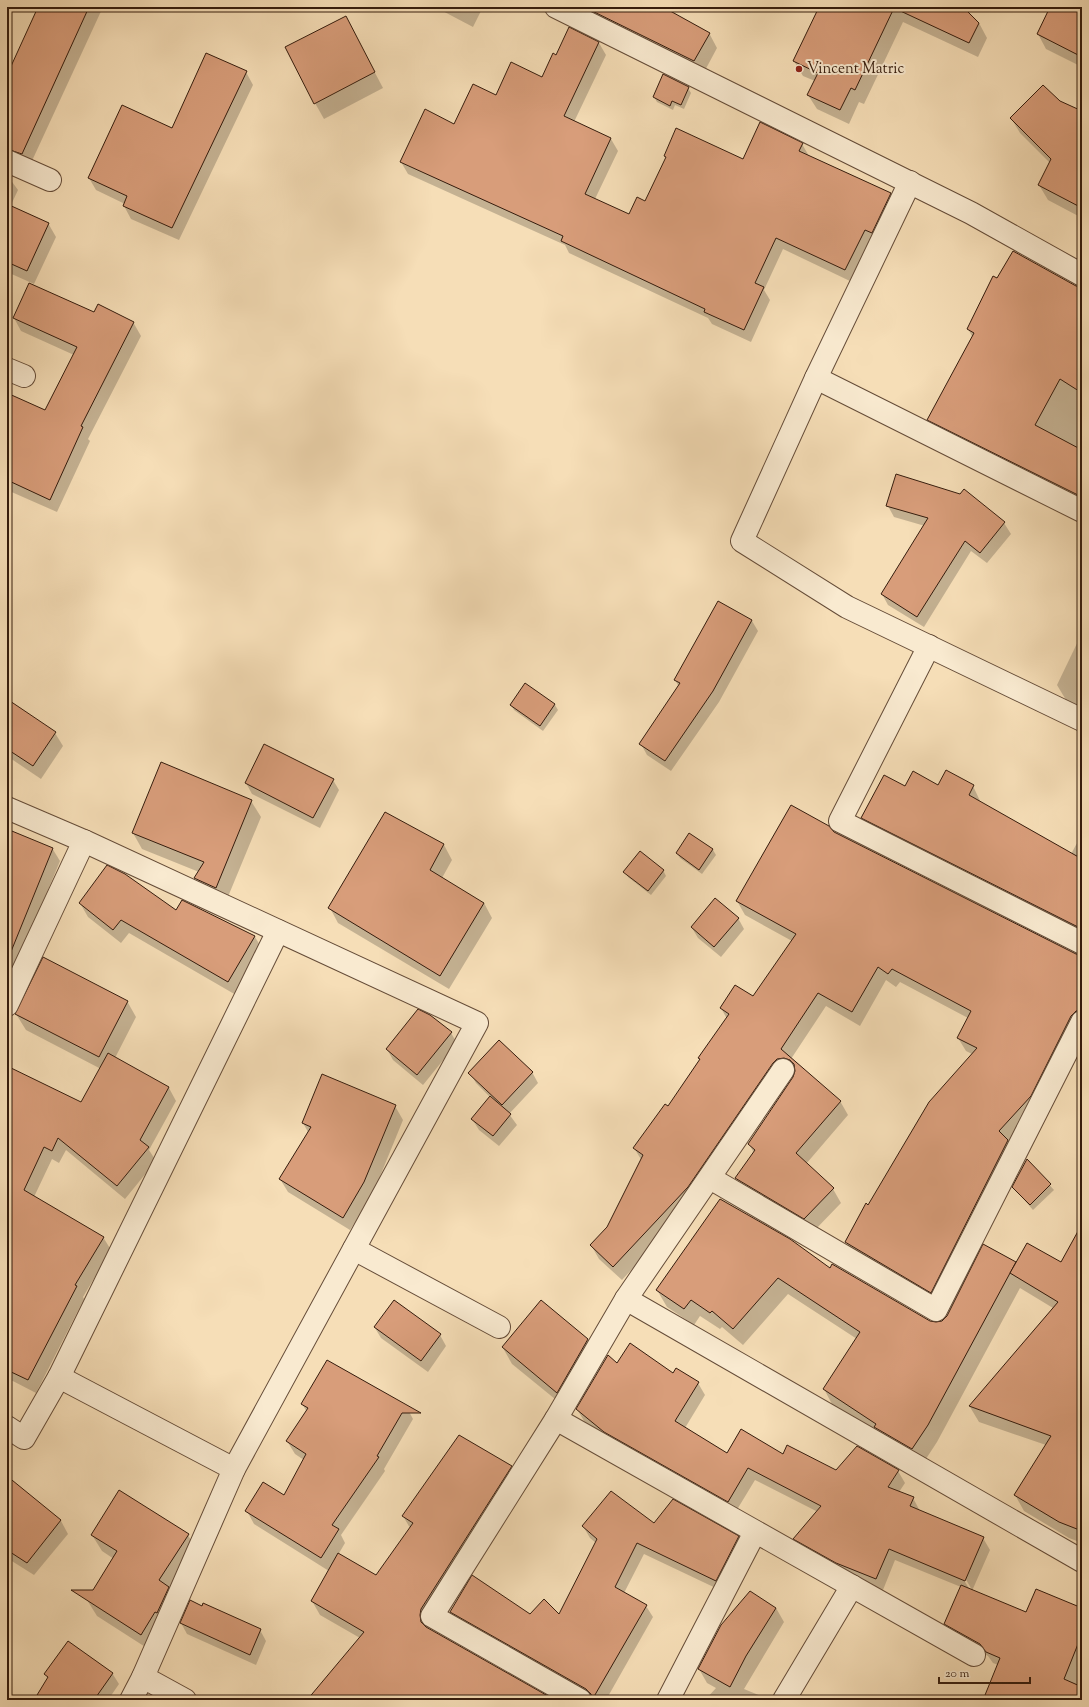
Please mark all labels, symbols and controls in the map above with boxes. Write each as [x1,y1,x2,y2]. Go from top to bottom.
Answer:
place label: Vincent Matric [807,59,904,80]
marker: Vincent Matric [794,64,804,74]
scale bar [939,1659,1030,1685]
text: 20 m [945,1665,970,1683]

